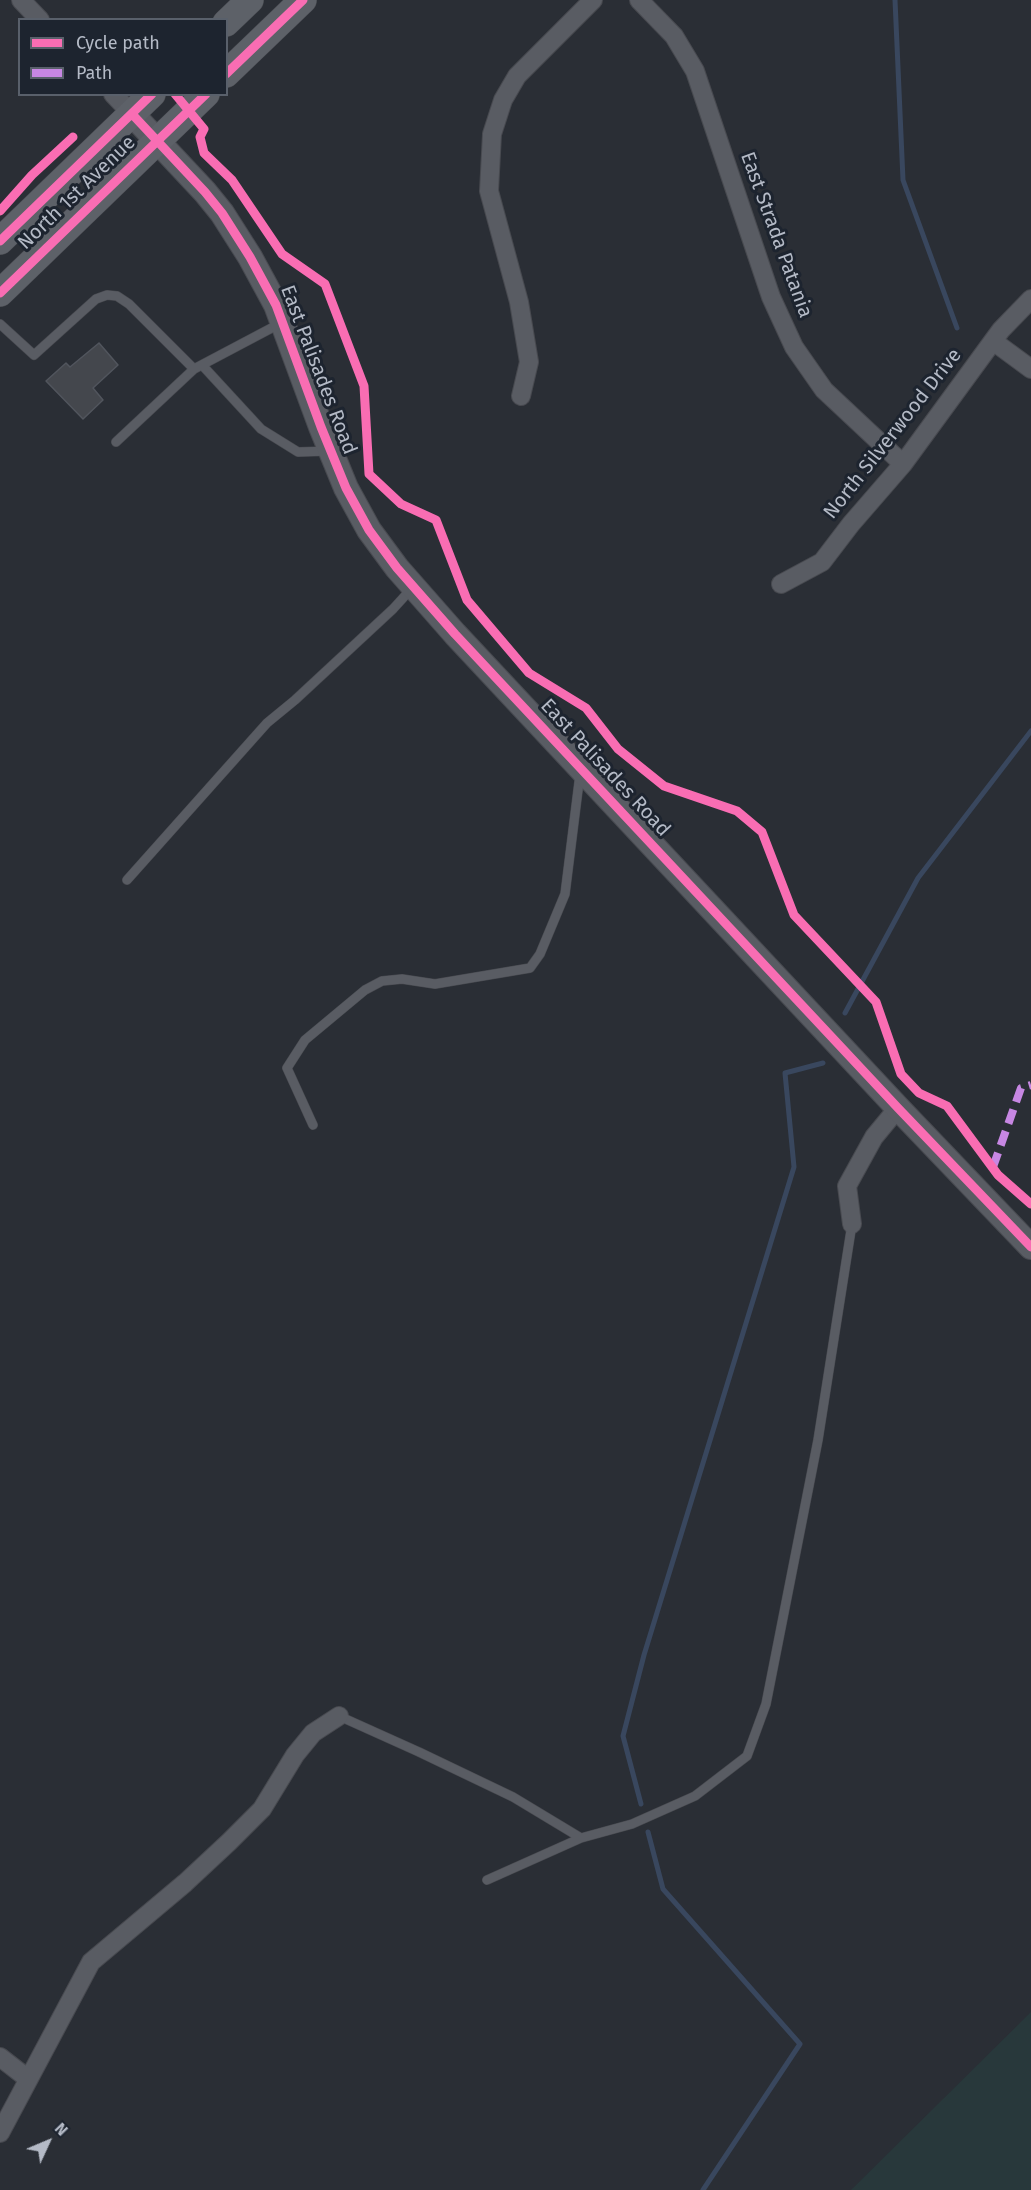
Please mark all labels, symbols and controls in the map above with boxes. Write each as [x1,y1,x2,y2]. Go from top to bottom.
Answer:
legend [18,18,228,96]
text: Cycle path [76,32,160,54]
text: Path [76,62,112,84]
street label: North 1st Avenue [13,131,141,255]
street label: East Strada Patania [735,149,817,321]
street label: East Palisades Road [275,282,361,458]
street label: North Silverwood Drive [819,344,967,524]
street label: East Palisades Road [535,694,675,842]
north arrow [18,2112,78,2172]
text: N [51,2119,72,2140]

